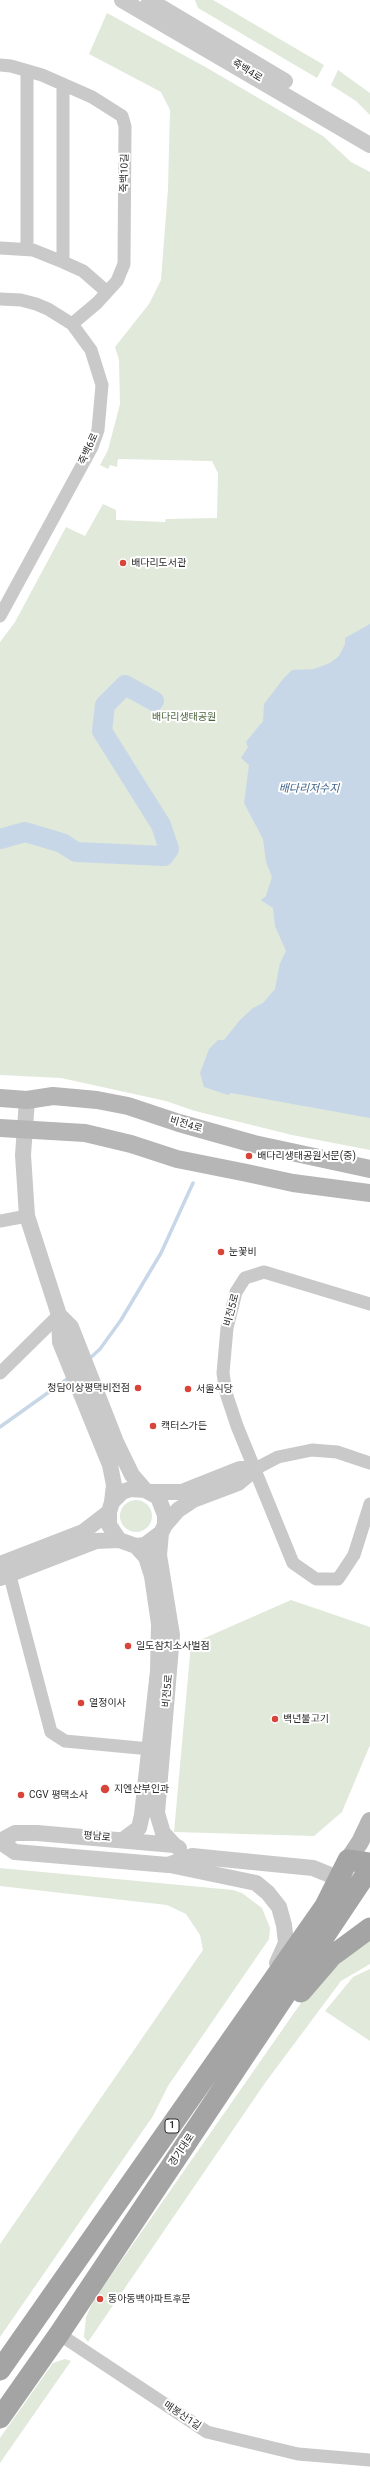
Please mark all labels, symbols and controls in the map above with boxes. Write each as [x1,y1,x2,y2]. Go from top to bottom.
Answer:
street label: 죽백4로 [230,57,264,85]
street label: 죽백10길 [119,153,131,193]
street label: 죽백6로 [77,431,101,467]
place label: 배다리도서관 [131,557,186,569]
marker: 배다리도서관 [118,558,128,568]
park label: 배다리생태공원 [152,711,216,723]
water label: 배다리저수지 [279,782,339,796]
street label: 비전4로 [168,1115,204,1135]
place label: 배다리생태공원서문(중) [257,1150,356,1162]
marker: 배다리생태공원서문(중) [244,1151,254,1161]
place label: 눈꽃비 [229,1246,257,1258]
marker: 눈꽃비 [216,1247,226,1257]
street label: 비전5로 [222,1292,242,1328]
place label: 청담이상평택비전점 [47,1382,130,1394]
marker: 청담이상평택비전점 [133,1383,143,1393]
place label: 서울식당 [196,1383,233,1395]
marker: 서울식당 [183,1384,193,1394]
place label: 캑터스가든 [161,1420,207,1432]
marker: 캑터스가든 [148,1421,158,1431]
place label: 일도참치소사벌점 [136,1640,210,1652]
marker: 일도참치소사벌점 [123,1641,133,1651]
street label: 비전5로 [161,1674,175,1708]
place label: 열정이사 [89,1697,126,1709]
marker: 열정이사 [76,1698,86,1708]
place label: 백년불고기 [283,1713,329,1725]
marker: 백년불고기 [270,1714,280,1724]
marker: 지엔산부인과 [99,1783,111,1795]
place label: 지엔산부인과 [114,1783,169,1795]
place label: CGV 평택소사 [29,1789,88,1801]
marker: CGV 평택소사 [16,1790,26,1800]
street label: 평남로 [83,1830,111,1844]
road number: 1 [165,2119,179,2133]
street label: 경기대로 [167,2131,197,2169]
place label: 동아동백아파트후문 [108,2293,191,2305]
marker: 동아동백아파트후문 [95,2294,105,2304]
street label: 매봉산1길 [161,2399,203,2433]

